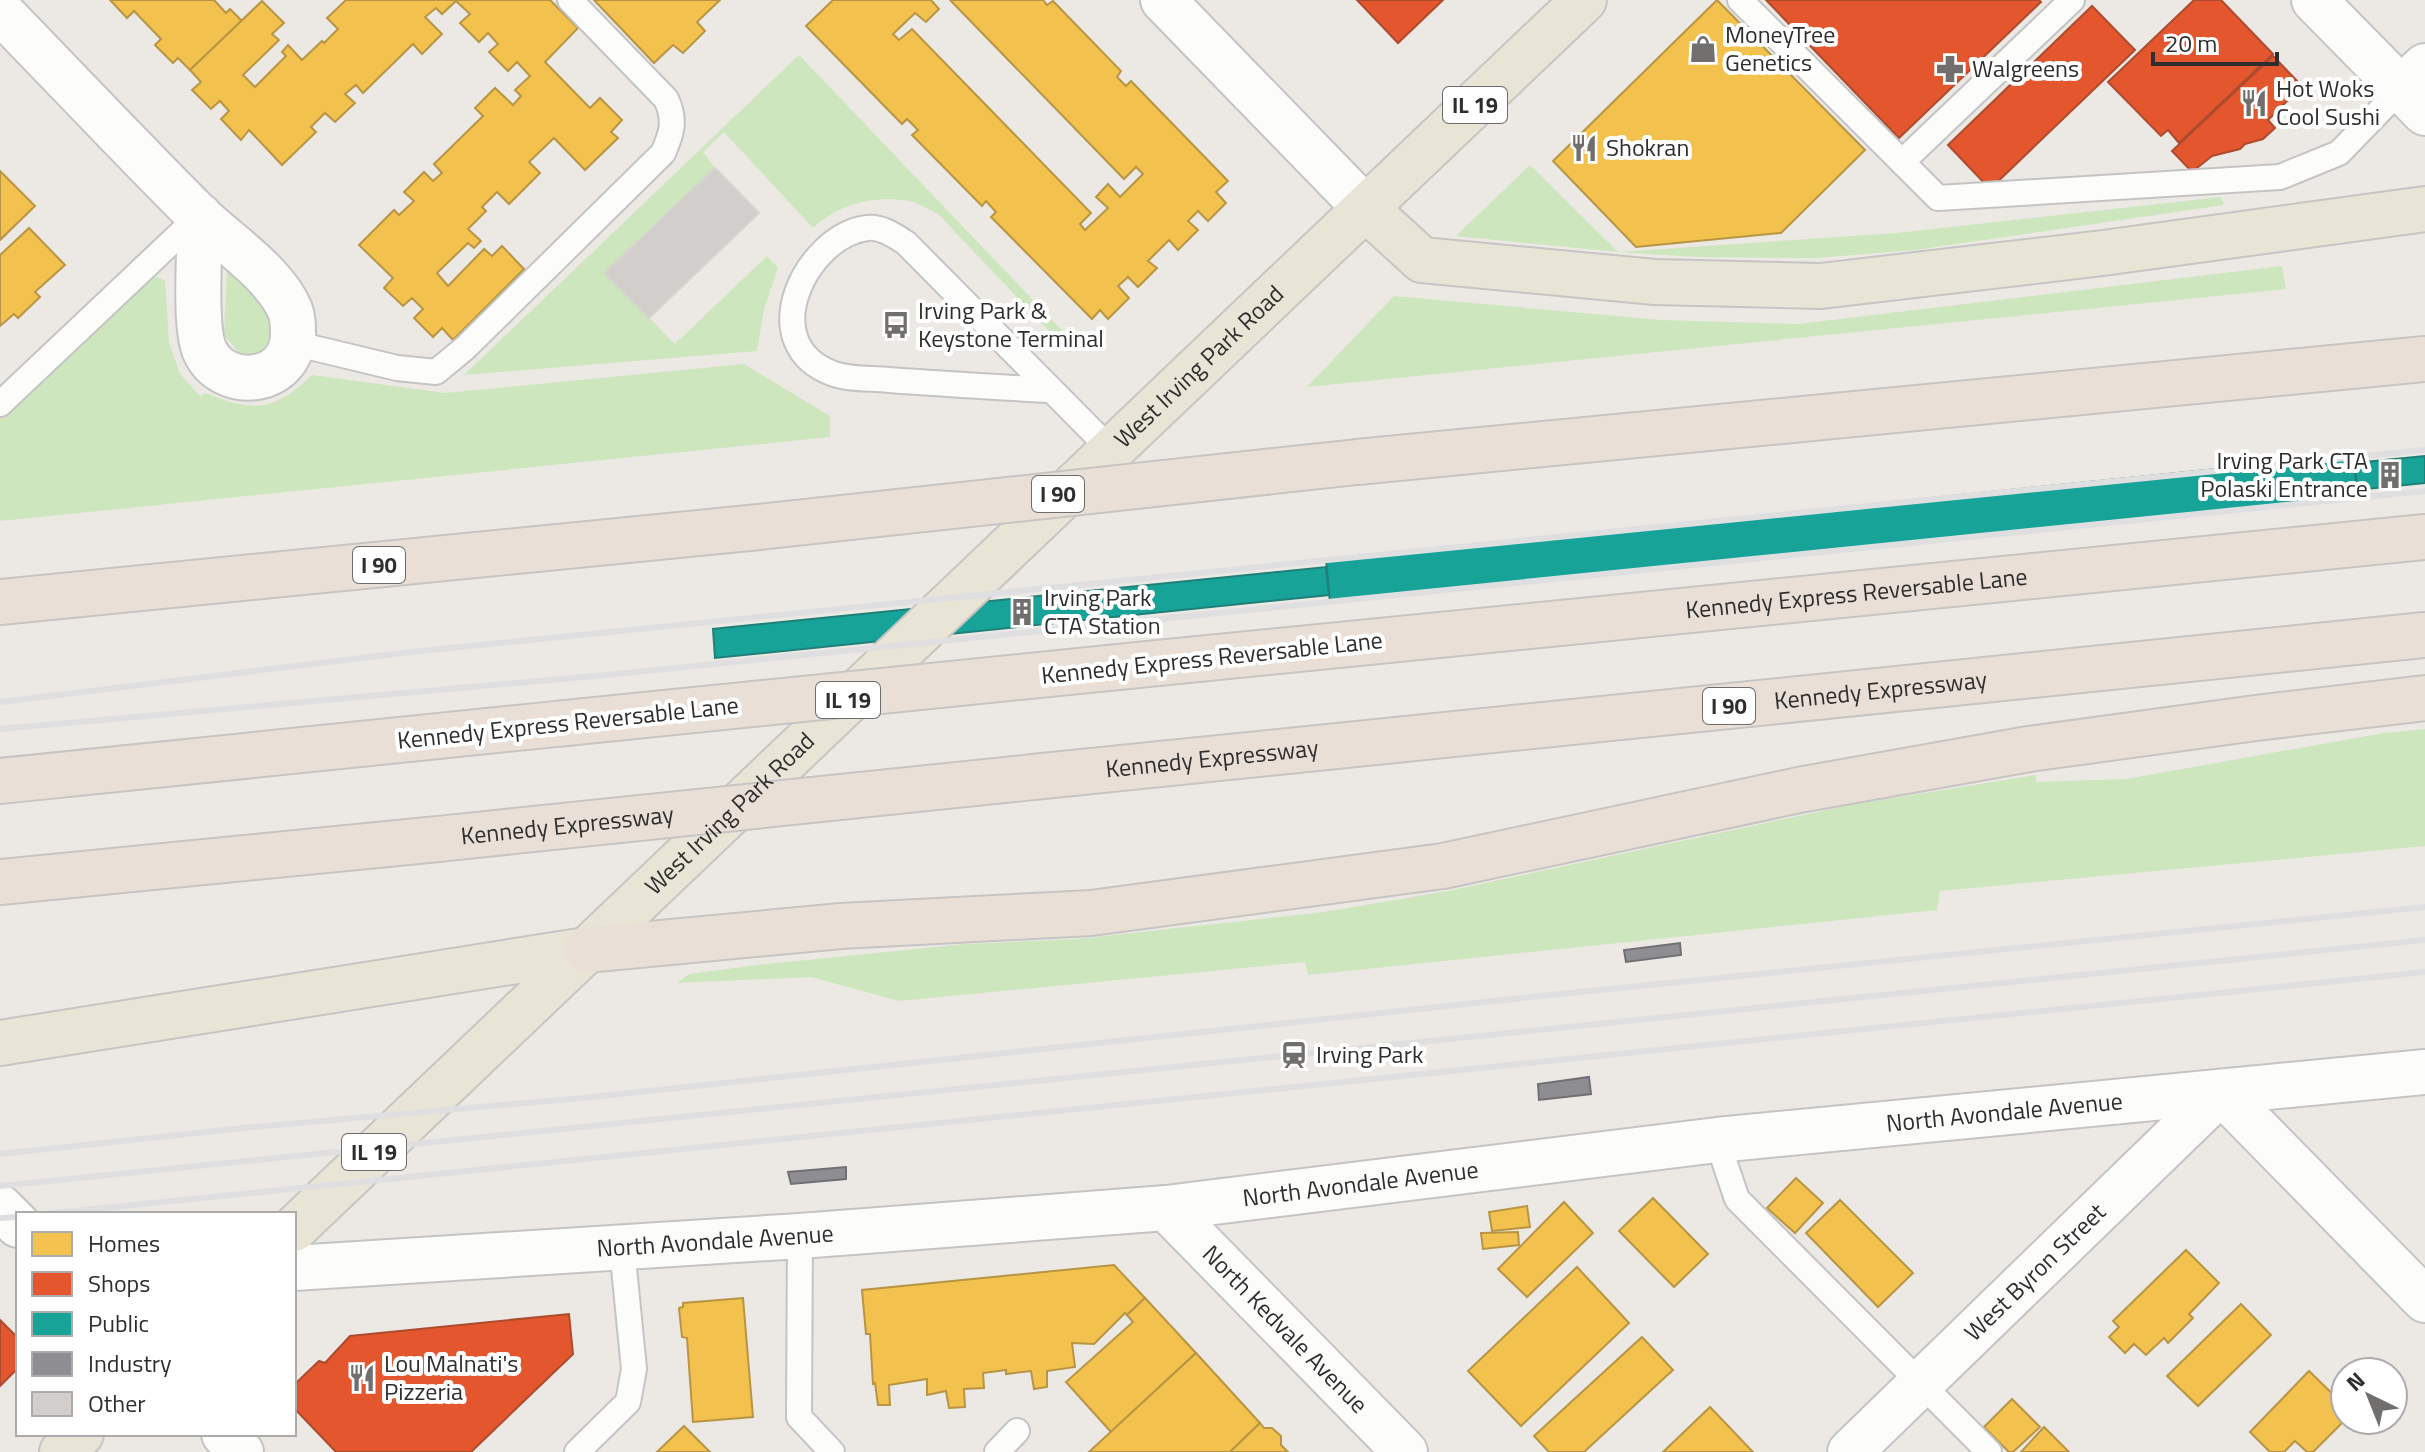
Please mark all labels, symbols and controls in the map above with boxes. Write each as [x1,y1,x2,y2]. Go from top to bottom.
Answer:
place label: MoneyTree Genetics [1725,16,1835,80]
scale bar [2153,16,2277,66]
text: 20 m [2165,25,2217,61]
shop icon: MoneyTree Genetics [1688,34,1718,64]
place label: Walgreens [1972,50,2079,86]
pharmacy icon: Walgreens [1935,54,1965,84]
place label: Hot Woks Cool Sushi [2276,70,2380,134]
road number: IL 19 [1443,87,1507,123]
restaurant icon: Hot Woks Cool Sushi [2239,88,2269,118]
place label: Shokran [1606,129,1689,165]
restaurant icon: Shokran [1569,133,1599,163]
street label: West Irving Park Road [1105,276,1291,456]
place label: Irving Park & Keystone Terminal [918,292,1104,356]
bus stop icon: Irving Park & Keystone Terminal [881,310,911,340]
place label: Irving Park CTA Polaski Entrance [2200,442,2368,506]
building icon: Irving Park CTA Polaski Entrance [2375,460,2405,490]
road number: I 90 [1032,476,1084,512]
road number: I 90 [353,547,405,583]
street label: Kennedy Express Reversable Lane [1684,558,2029,627]
place label: Irving Park CTA Station [1044,579,1161,643]
building icon: Irving Park CTA Station [1007,597,1037,627]
street label: Kennedy Express Reversable Lane [1039,621,1384,693]
street label: Kennedy Expressway [1772,661,1989,718]
road number: IL 19 [816,682,880,718]
street label: Kennedy Express Reversable Lane [395,686,740,758]
road number: I 90 [1703,688,1755,724]
street label: West Irving Park Road [636,723,822,903]
street label: Kennedy Expressway [1104,729,1321,786]
street label: Kennedy Expressway [459,796,676,854]
place label: Irving Park [1316,1036,1424,1072]
station icon: Irving Park [1279,1040,1309,1070]
street label: North Avondale Avenue [1885,1082,2124,1141]
road number: IL 19 [342,1134,406,1170]
street label: North Avondale Avenue [1240,1151,1480,1215]
street label: West Byron Street [1956,1194,2114,1349]
legend [16,1212,296,1436]
street label: North Avondale Avenue [596,1214,835,1266]
text: Homes [88,1225,160,1261]
street label: North Kedvale Avenue [1195,1236,1377,1421]
text: Shops [88,1265,150,1301]
text: Public [88,1305,149,1341]
text: Industry [88,1345,172,1381]
place label: Lou Malnati's Pizzeria [384,1345,518,1409]
north arrow [2329,1356,2409,1436]
restaurant icon: Lou Malnati's Pizzeria [347,1363,377,1393]
text: N [2338,1364,2373,1399]
text: Other [88,1385,146,1421]

